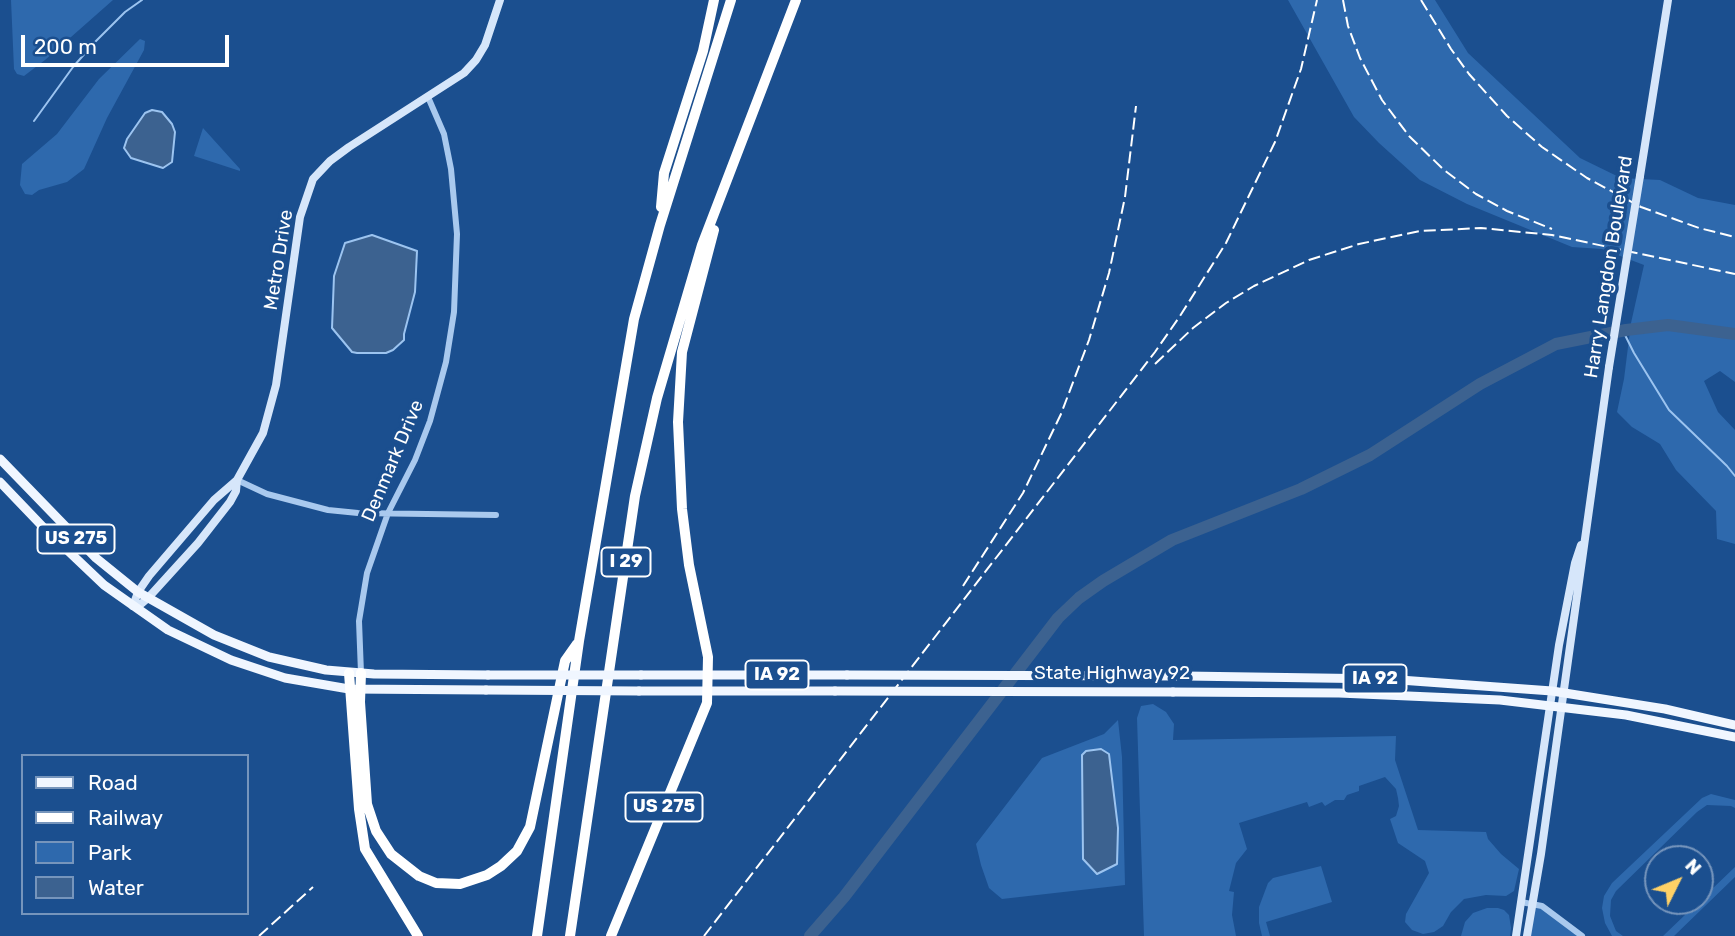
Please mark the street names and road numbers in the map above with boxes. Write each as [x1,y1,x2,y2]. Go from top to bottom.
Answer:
street label: Harry Langdon Boulevard [1580,154,1638,380]
street label: Metro Drive [260,208,298,312]
street label: Denmark Drive [357,397,429,525]
road number: US 275 [38,524,114,554]
road number: I 29 [602,548,650,576]
road number: IA 92 [746,660,808,690]
street label: State Highway 92 [1034,663,1190,685]
road number: IA 92 [1344,664,1406,694]
road number: US 275 [626,792,702,822]

